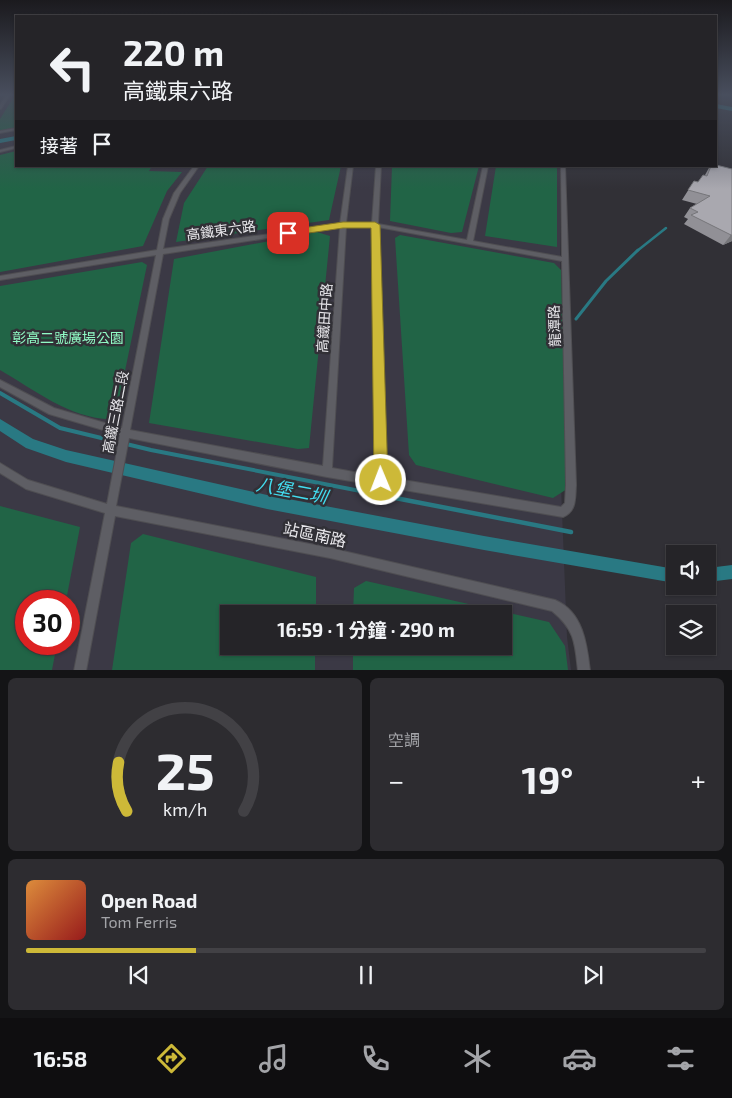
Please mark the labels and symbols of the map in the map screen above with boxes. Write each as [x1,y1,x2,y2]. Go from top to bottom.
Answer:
pin [267,212,309,254]
street label: 高鐵東六路 [185,217,257,243]
street label: 高鐵田中路 [313,282,335,354]
street label: 龍潭路 [545,305,563,347]
park label: 彰高二號廣場公園 [12,329,124,346]
street label: 高鐵三路二段 [99,369,131,455]
position arrow [354,453,406,505]
water label: 八堡二圳 [255,472,332,508]
street label: 站區南路 [282,518,348,550]
speed limit sign: 30 [15,590,80,655]

